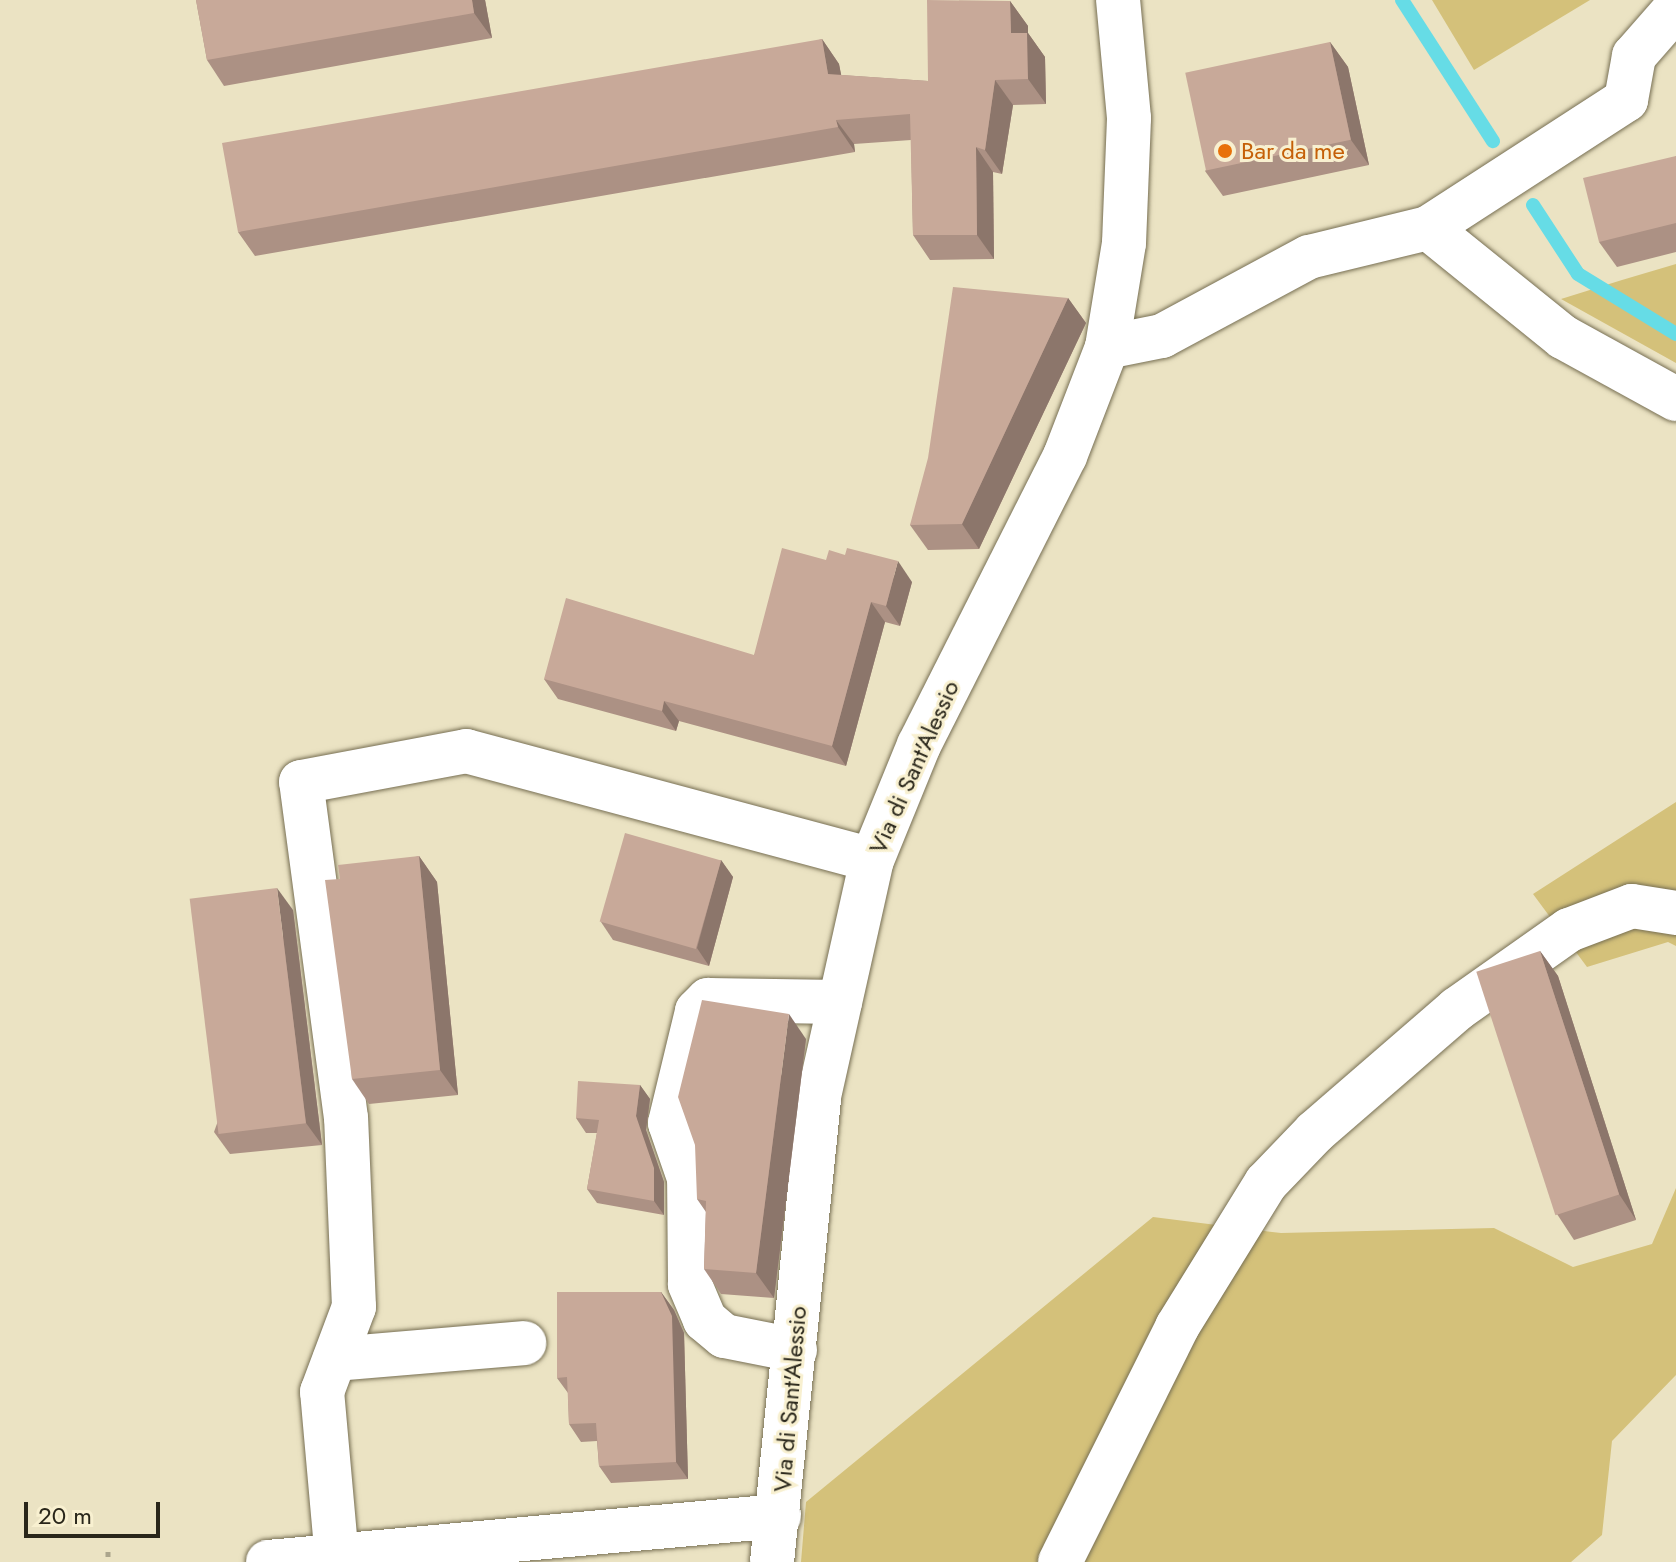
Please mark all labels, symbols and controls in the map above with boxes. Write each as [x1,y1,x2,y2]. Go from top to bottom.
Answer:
place label: Bar da me [1241,137,1345,165]
marker: Bar da me [1216,142,1234,160]
street label: Via di Sant'Alessio [863,676,965,858]
street label: Via di Sant'Alessio [768,1305,812,1493]
scale bar [28,1486,164,1536]
text: 20 m [38,1498,92,1533]

